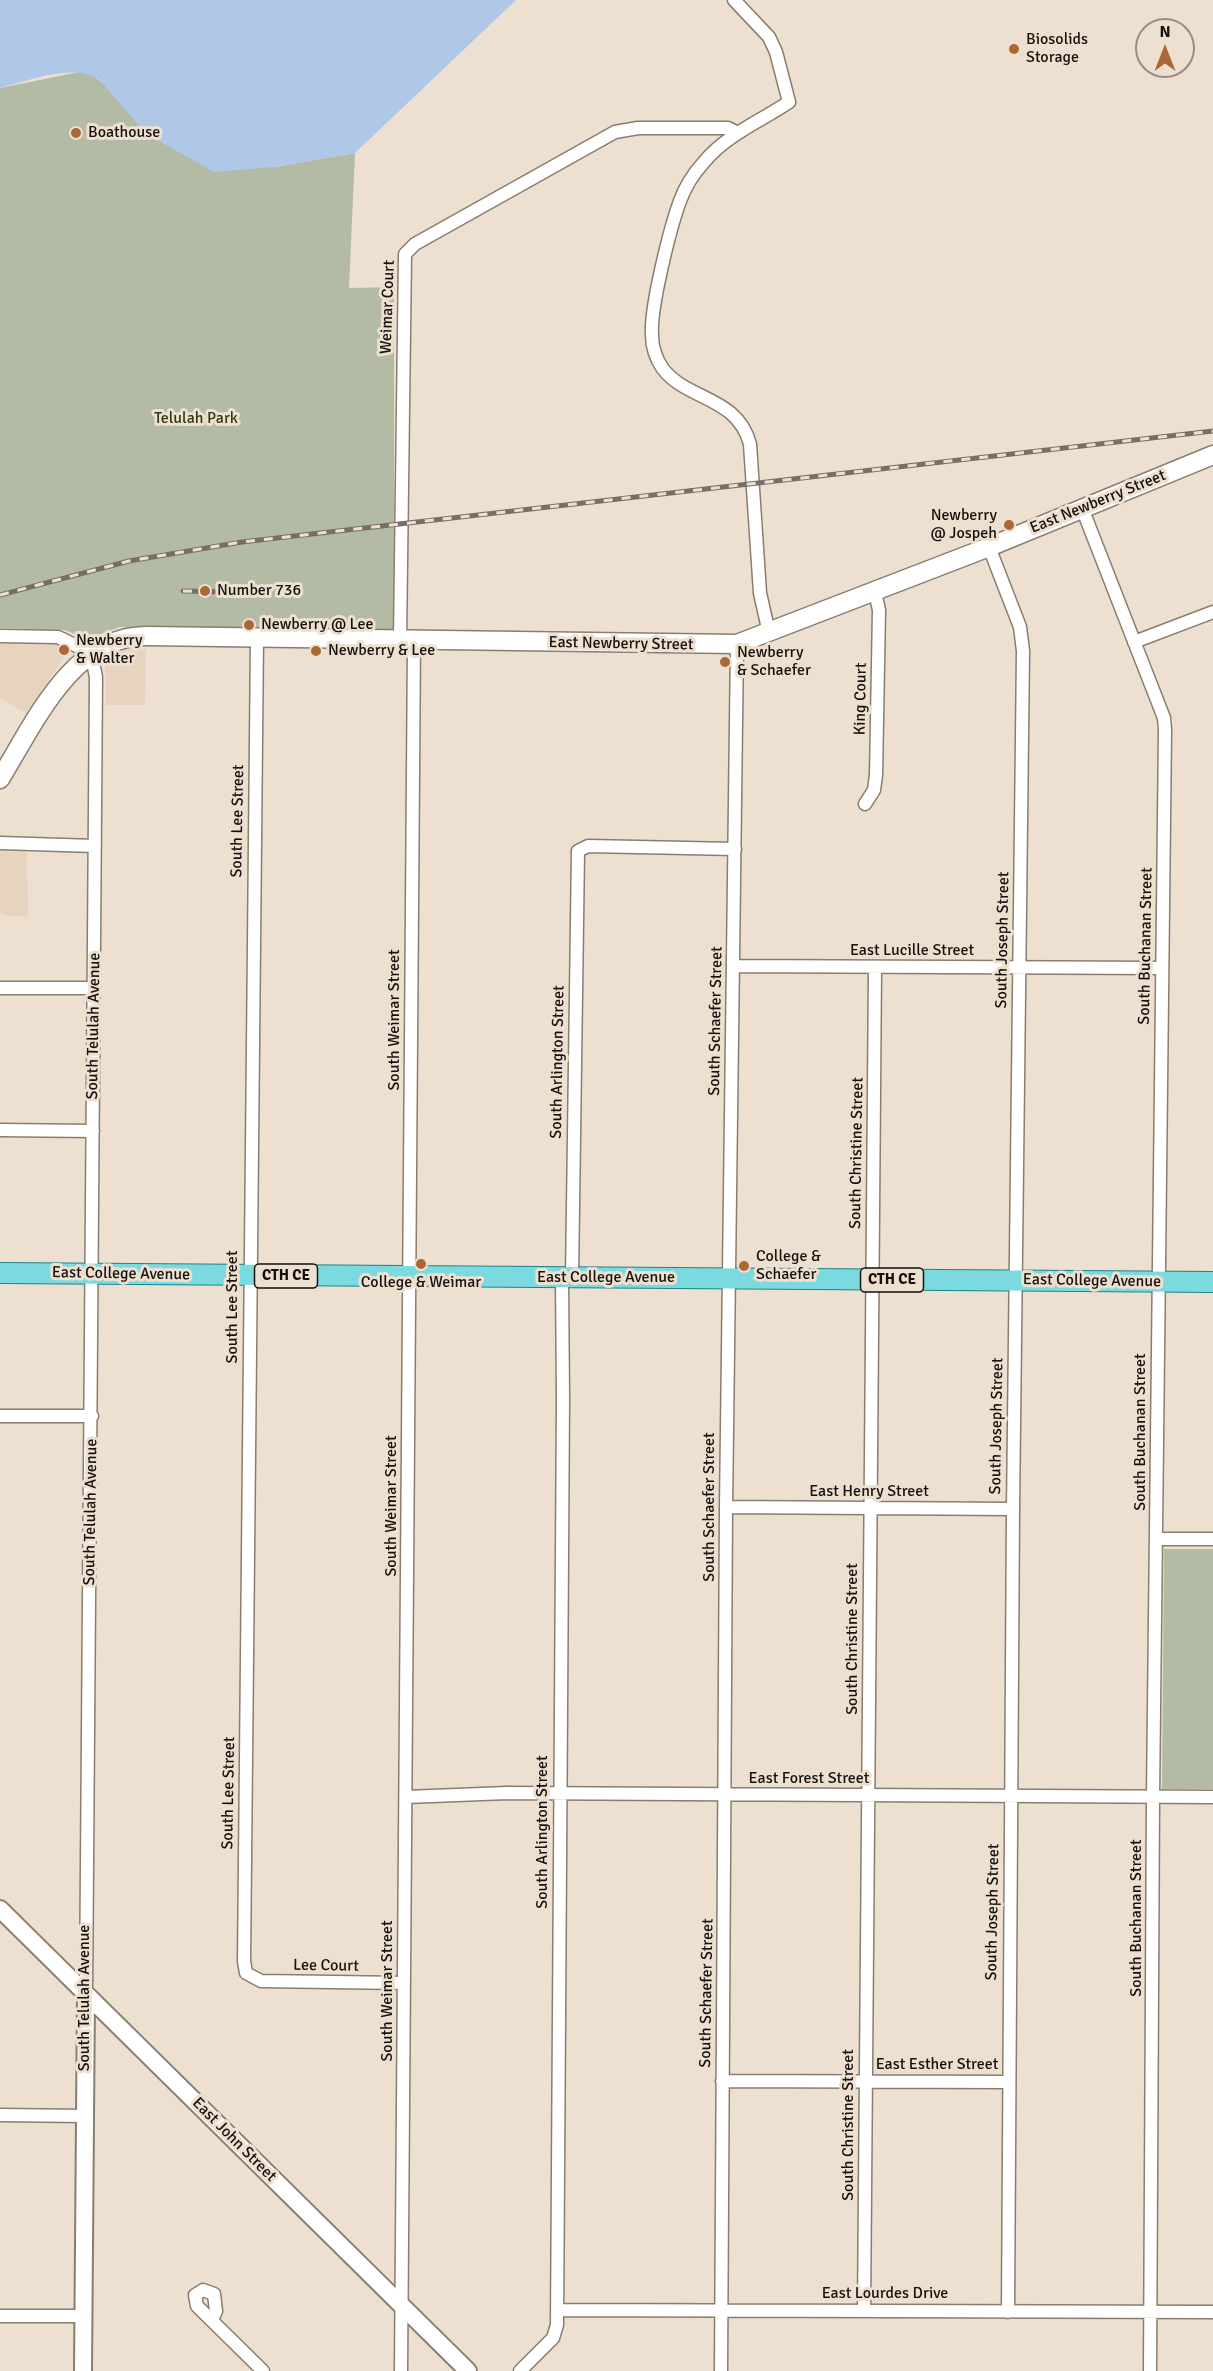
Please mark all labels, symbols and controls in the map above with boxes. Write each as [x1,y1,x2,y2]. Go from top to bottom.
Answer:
north arrow [1135,18,1195,78]
text: N [1159,22,1171,42]
place label: Biosolids Storage [1026,30,1088,68]
marker: Biosolids Storage [1007,42,1021,56]
place label: Boathouse [88,123,160,143]
marker: Boathouse [69,126,83,140]
street label: Weimar Court [377,260,399,354]
park label: Telulah Park [154,409,238,429]
street label: East Newberry Street [1027,466,1169,538]
place label: Newberry @ Jospeh [931,506,997,544]
marker: Newberry @ Jospeh [1002,518,1016,532]
place label: Number 736 [217,581,301,601]
marker: Number 736 [198,584,212,598]
place label: Newberry @ Lee [261,615,374,635]
marker: Newberry @ Lee [242,618,256,632]
place label: Newberry & Walter [76,631,142,669]
street label: East Newberry Street [548,633,694,655]
place label: Newberry & Lee [328,641,435,661]
marker: Newberry & Walter [57,643,71,657]
place label: Newberry & Schaefer [737,643,811,681]
marker: Newberry & Lee [309,644,323,658]
marker: Newberry & Schaefer [718,655,732,669]
street label: King Court [851,662,871,736]
street label: South Lee Street [227,764,249,878]
street label: South Buchanan Street [1135,867,1157,1025]
street label: South Joseph Street [992,871,1014,1009]
street label: East Lucille Street [850,941,974,961]
street label: South Schaefer Street [705,946,727,1096]
street label: South Weimar Street [385,949,405,1091]
street label: South Telulah Avenue [83,952,105,1100]
street label: South Arlington Street [547,985,569,1139]
street label: South Christine Street [846,1077,868,1229]
place label: College & Schaefer [756,1247,821,1285]
street label: South Lee Street [223,1251,243,1363]
marker: College & Weimar [414,1257,428,1271]
marker: College & Schaefer [737,1259,751,1273]
street label: East College Avenue [52,1263,190,1285]
road number: CTH CE [254,1264,318,1288]
street label: East College Avenue [537,1268,675,1288]
road number: CTH CE [860,1268,924,1292]
street label: East College Avenue [1023,1270,1161,1292]
place label: College & Weimar [361,1273,481,1293]
street label: South Buchanan Street [1131,1353,1151,1511]
street label: South Joseph Street [986,1357,1008,1495]
street label: South Schaefer Street [700,1432,720,1582]
street label: South Weimar Street [382,1435,402,1577]
street label: South Telulah Avenue [80,1438,102,1586]
street label: East Henry Street [809,1482,929,1502]
street label: South Christine Street [843,1563,863,1715]
street label: South Lee Street [218,1736,240,1850]
street label: South Arlington Street [533,1755,553,1909]
street label: East Forest Street [749,1769,869,1789]
street label: South Buchanan Street [1127,1839,1147,1997]
street label: South Joseph Street [982,1843,1004,1981]
street label: South Schaefer Street [696,1918,718,2068]
street label: South Weimar Street [378,1920,398,2062]
street label: South Telulah Avenue [75,1925,95,2071]
street label: Lee Court [293,1956,359,1976]
street label: South Christine Street [839,2049,859,2201]
street label: East Esther Street [876,2055,998,2075]
street label: East John Street [188,2094,280,2186]
street label: East Lourdes Drive [822,2284,948,2304]

